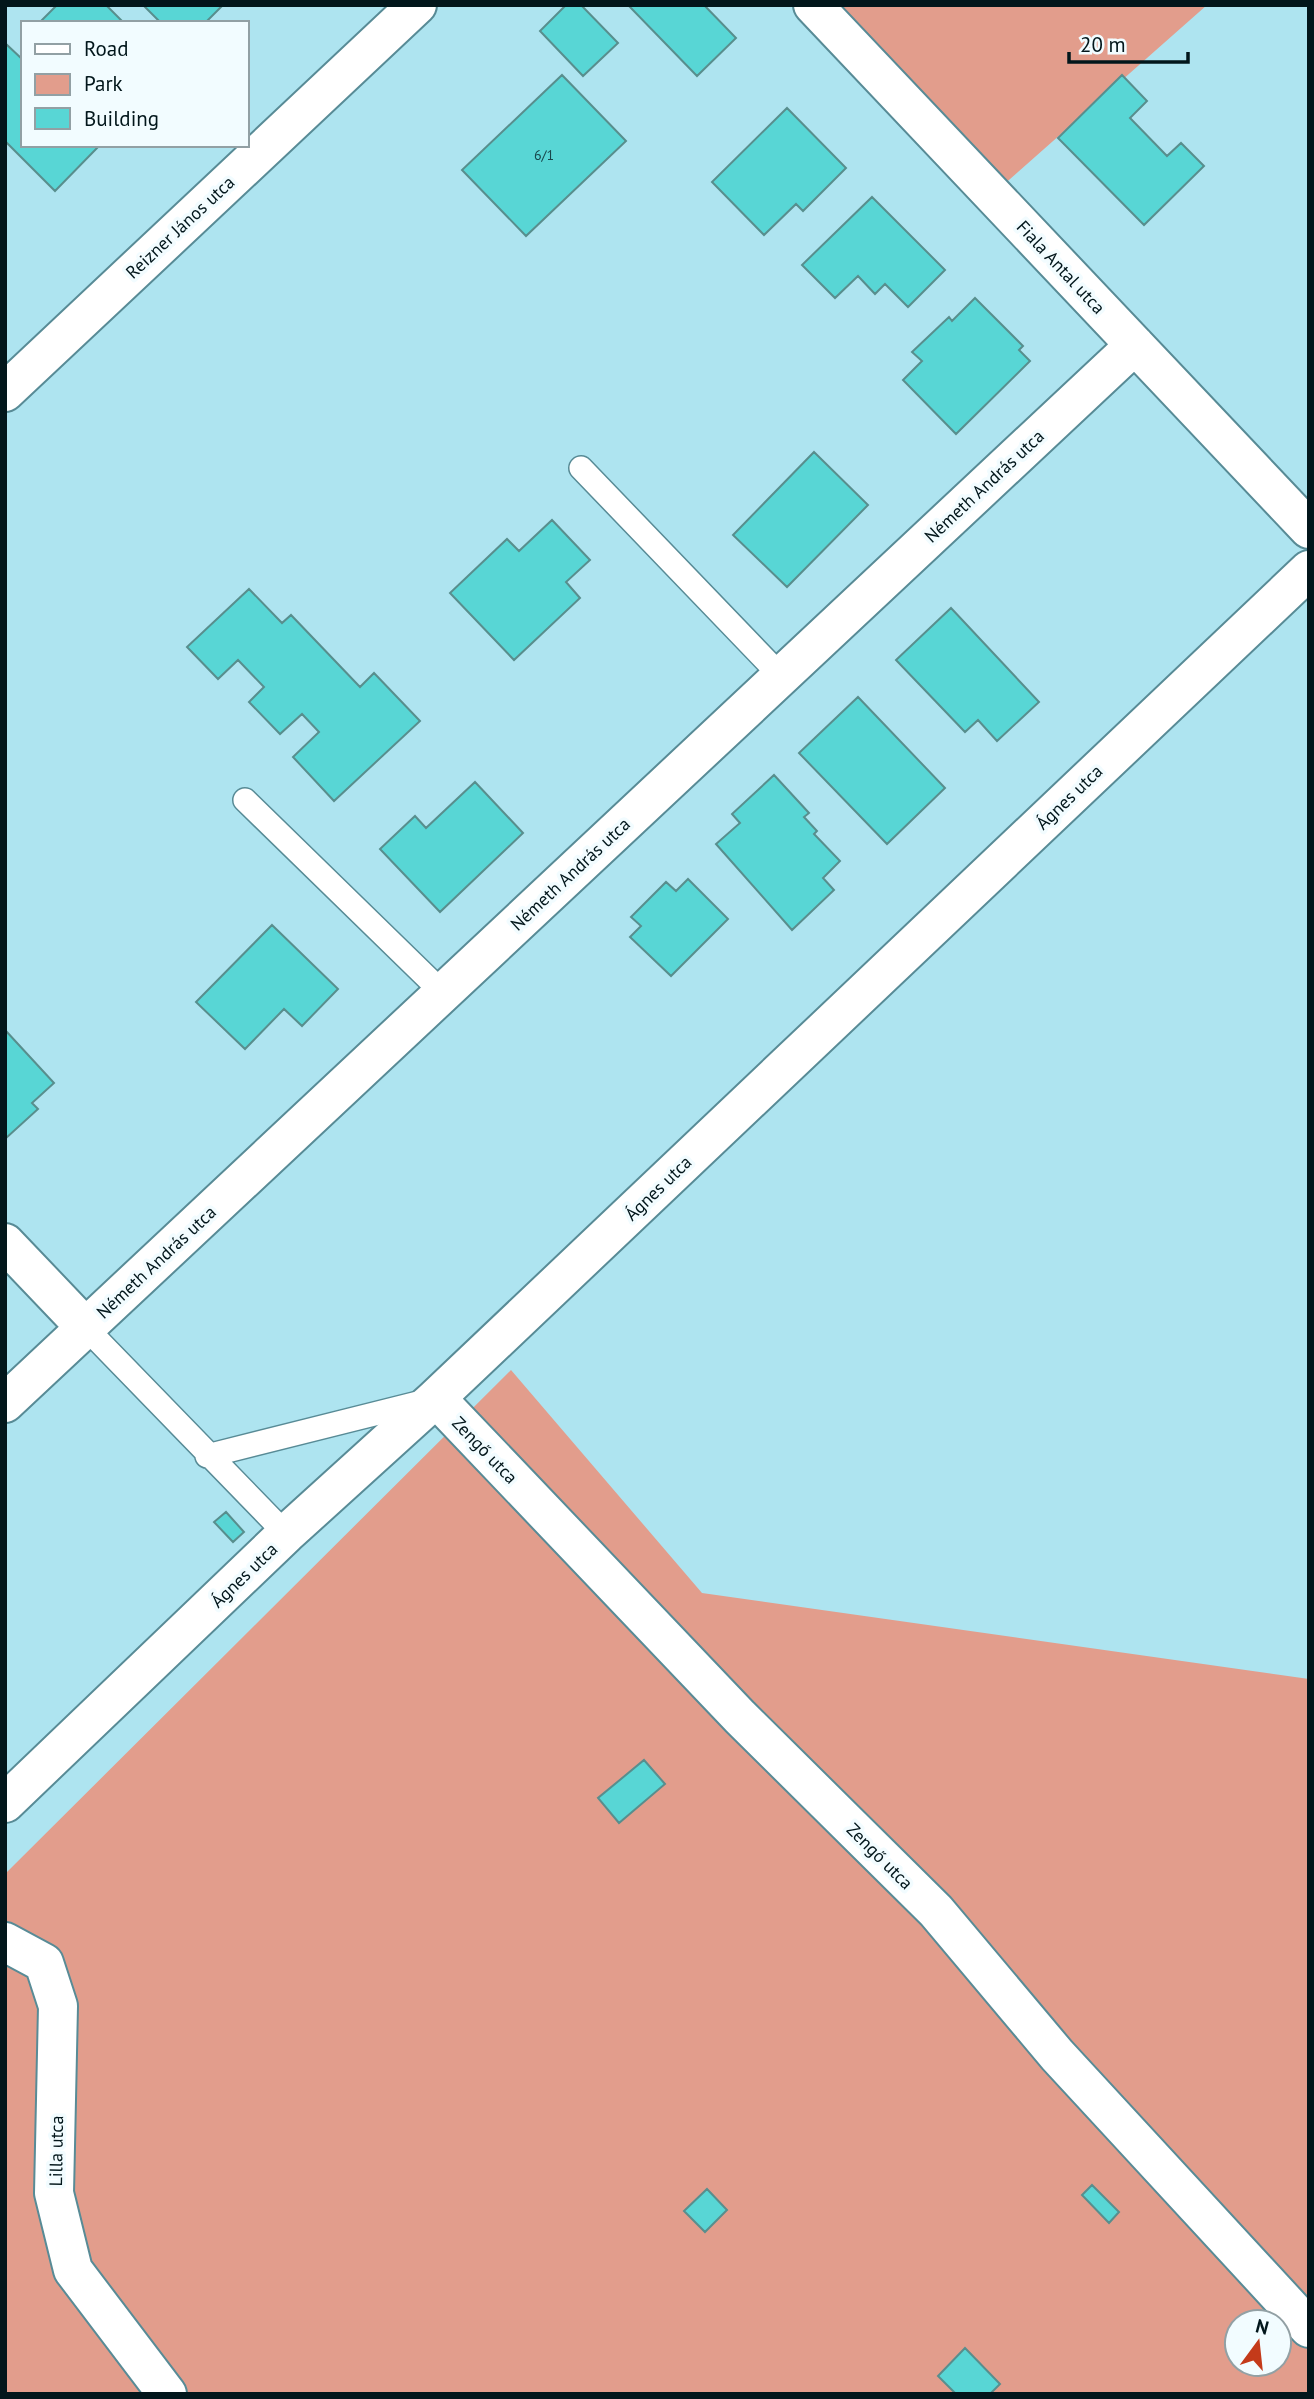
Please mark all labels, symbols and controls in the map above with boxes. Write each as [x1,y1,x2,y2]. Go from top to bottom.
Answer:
legend [21,21,248,147]
scale bar [1069,21,1188,65]
text: 20 m [1080,31,1126,58]
text: Road [84,35,128,62]
text: Park [84,70,123,97]
text: Building [84,105,159,132]
house number: 6/1 [534,146,554,164]
street label: Reizner János utca [121,171,239,283]
street label: Fiala Antal utca [1012,215,1110,319]
street label: Németh András utca [919,425,1049,547]
street label: Ágnes utca [1031,760,1107,834]
street label: Németh András utca [505,813,635,935]
street label: Ágnes utca [620,1151,696,1225]
street label: Németh András utca [91,1201,221,1323]
street label: Zengő utca [447,1412,523,1488]
street label: Ágnes utca [206,1538,282,1612]
street label: Zengő utca [842,1818,918,1894]
street label: Lilla utca [44,2115,68,2187]
north arrow [1223,2308,1293,2378]
text: N [1253,2313,1272,2340]

